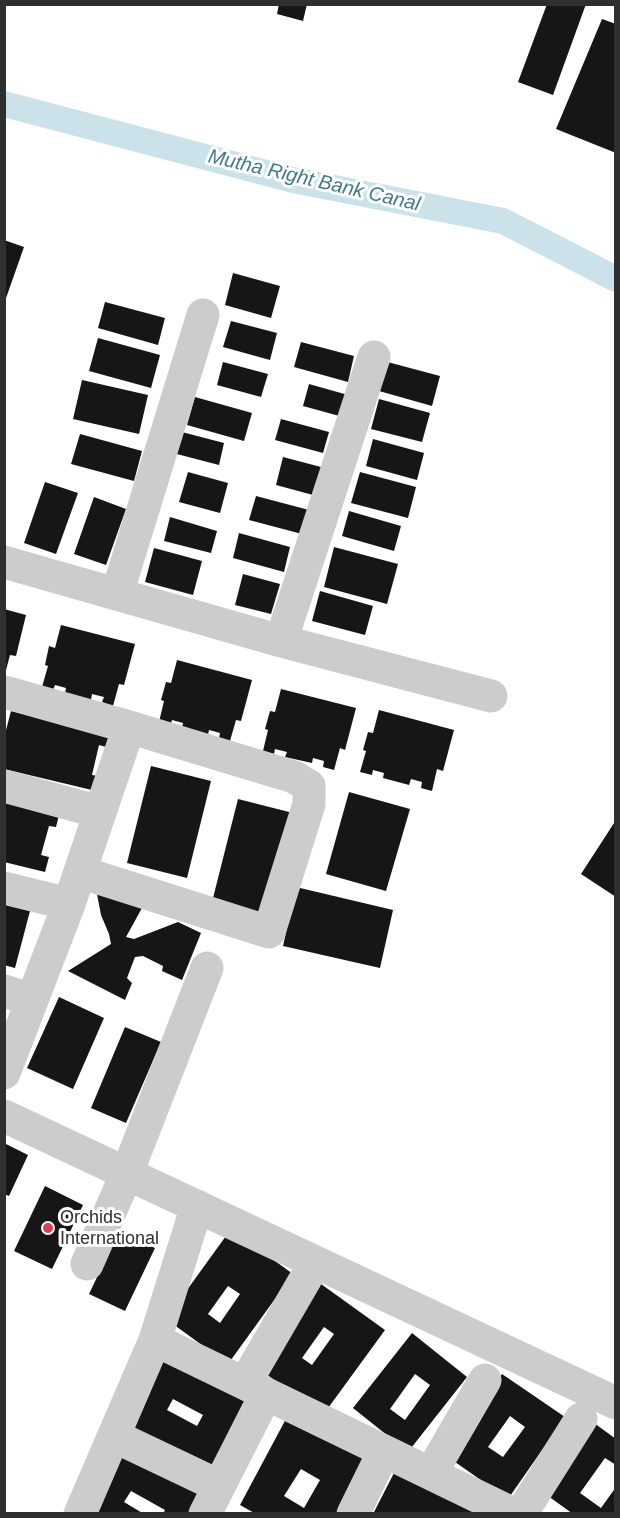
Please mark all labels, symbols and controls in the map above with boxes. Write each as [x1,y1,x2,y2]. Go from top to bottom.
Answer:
water label: Mutha Right Bank Canal [206,145,422,217]
place label: Orchids International [60,1207,159,1250]
marker: Orchids International [41,1221,55,1235]

